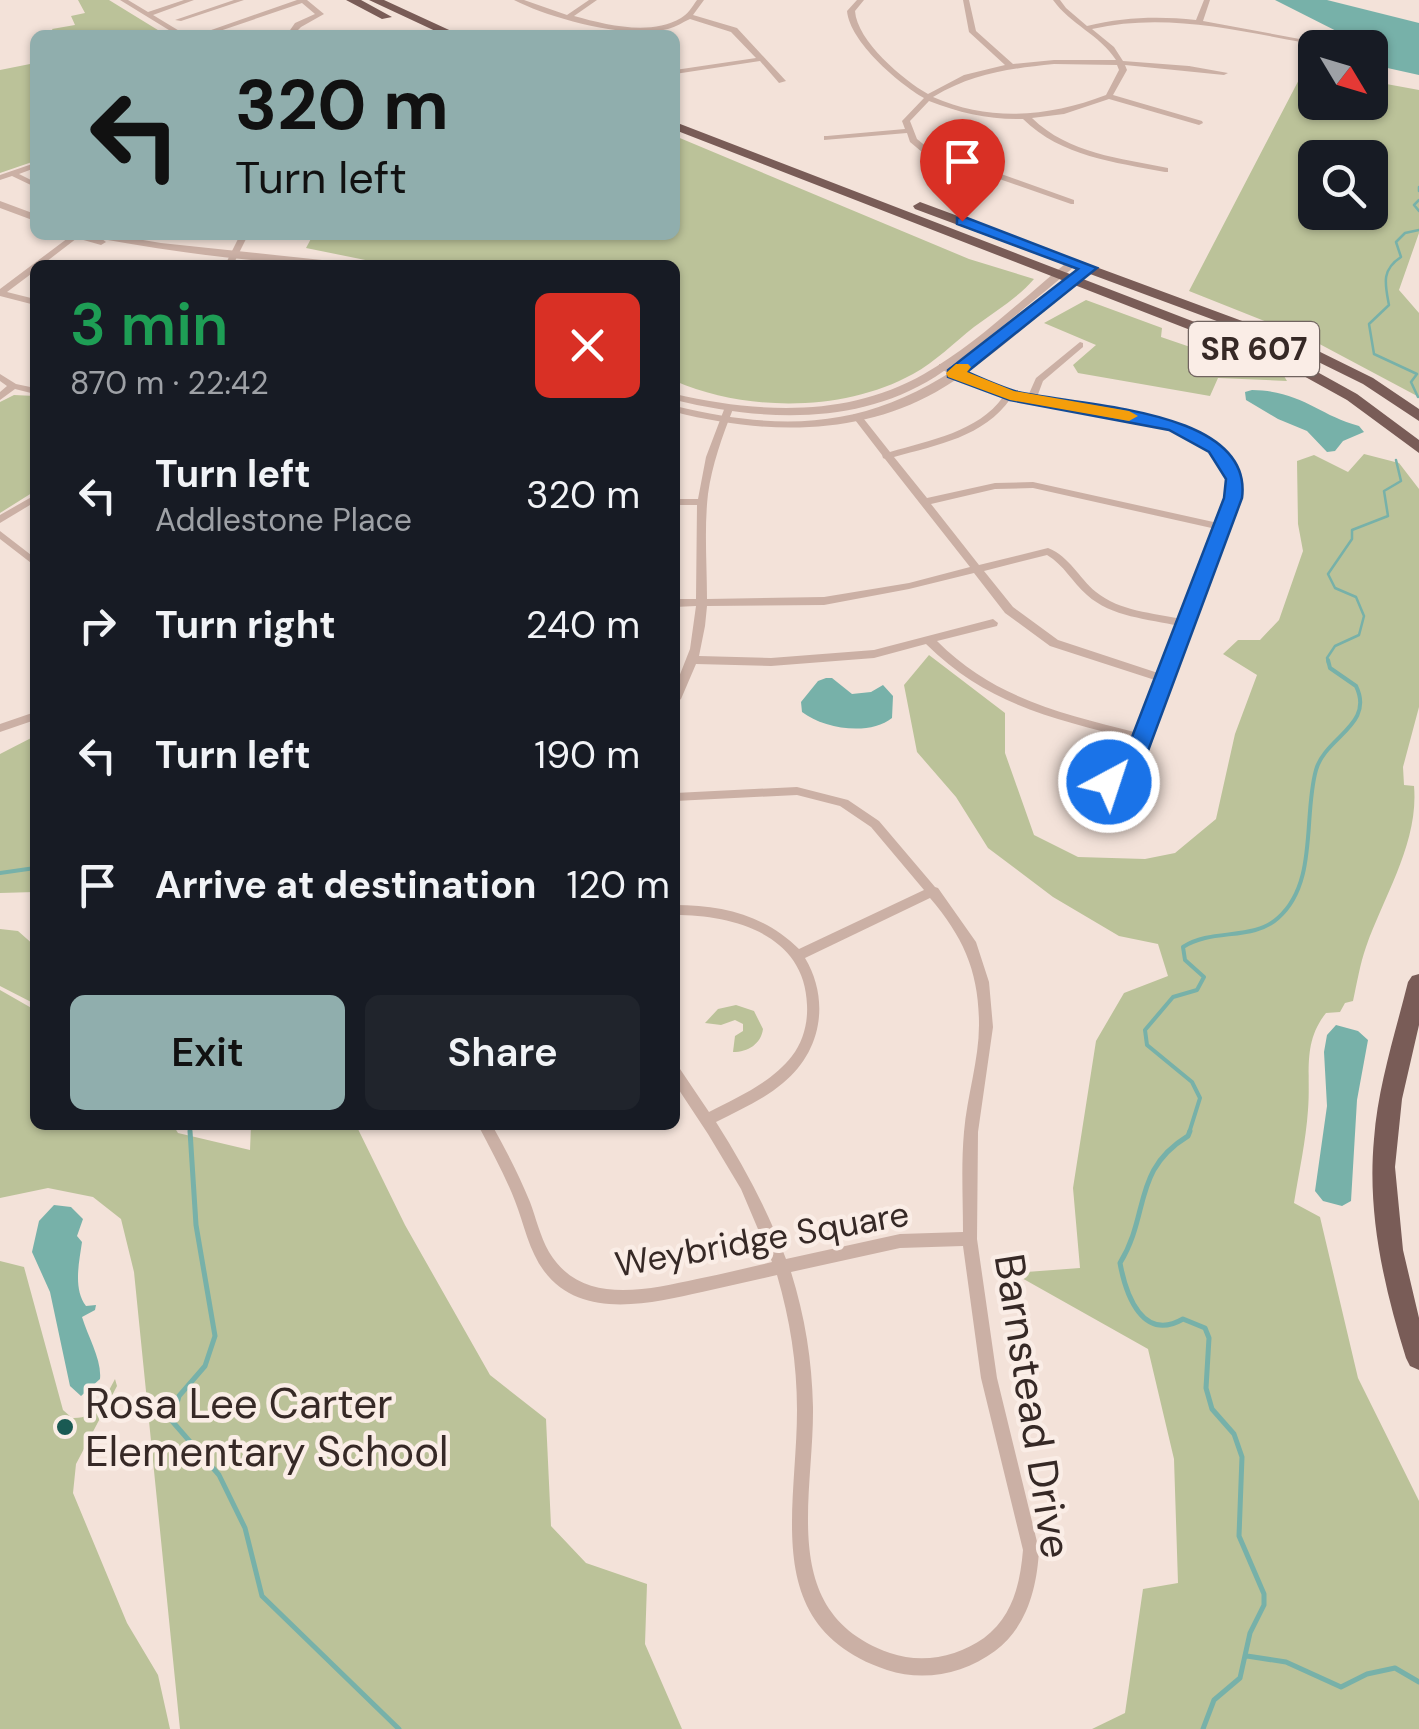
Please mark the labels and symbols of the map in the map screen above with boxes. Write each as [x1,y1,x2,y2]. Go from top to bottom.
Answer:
north arrow [1298,30,1388,120]
pin [920,119,1005,222]
road number: SR 607 [1189,322,1319,376]
position arrow [1057,730,1161,834]
street label: Weybridge Square [612,1191,912,1287]
street label: Barnstead Drive [982,1250,1084,1562]
place label: Rosa Lee Carter Elementary School [85,1376,448,1479]
marker: Rosa Lee Carter Elementary School [54,1416,76,1438]

